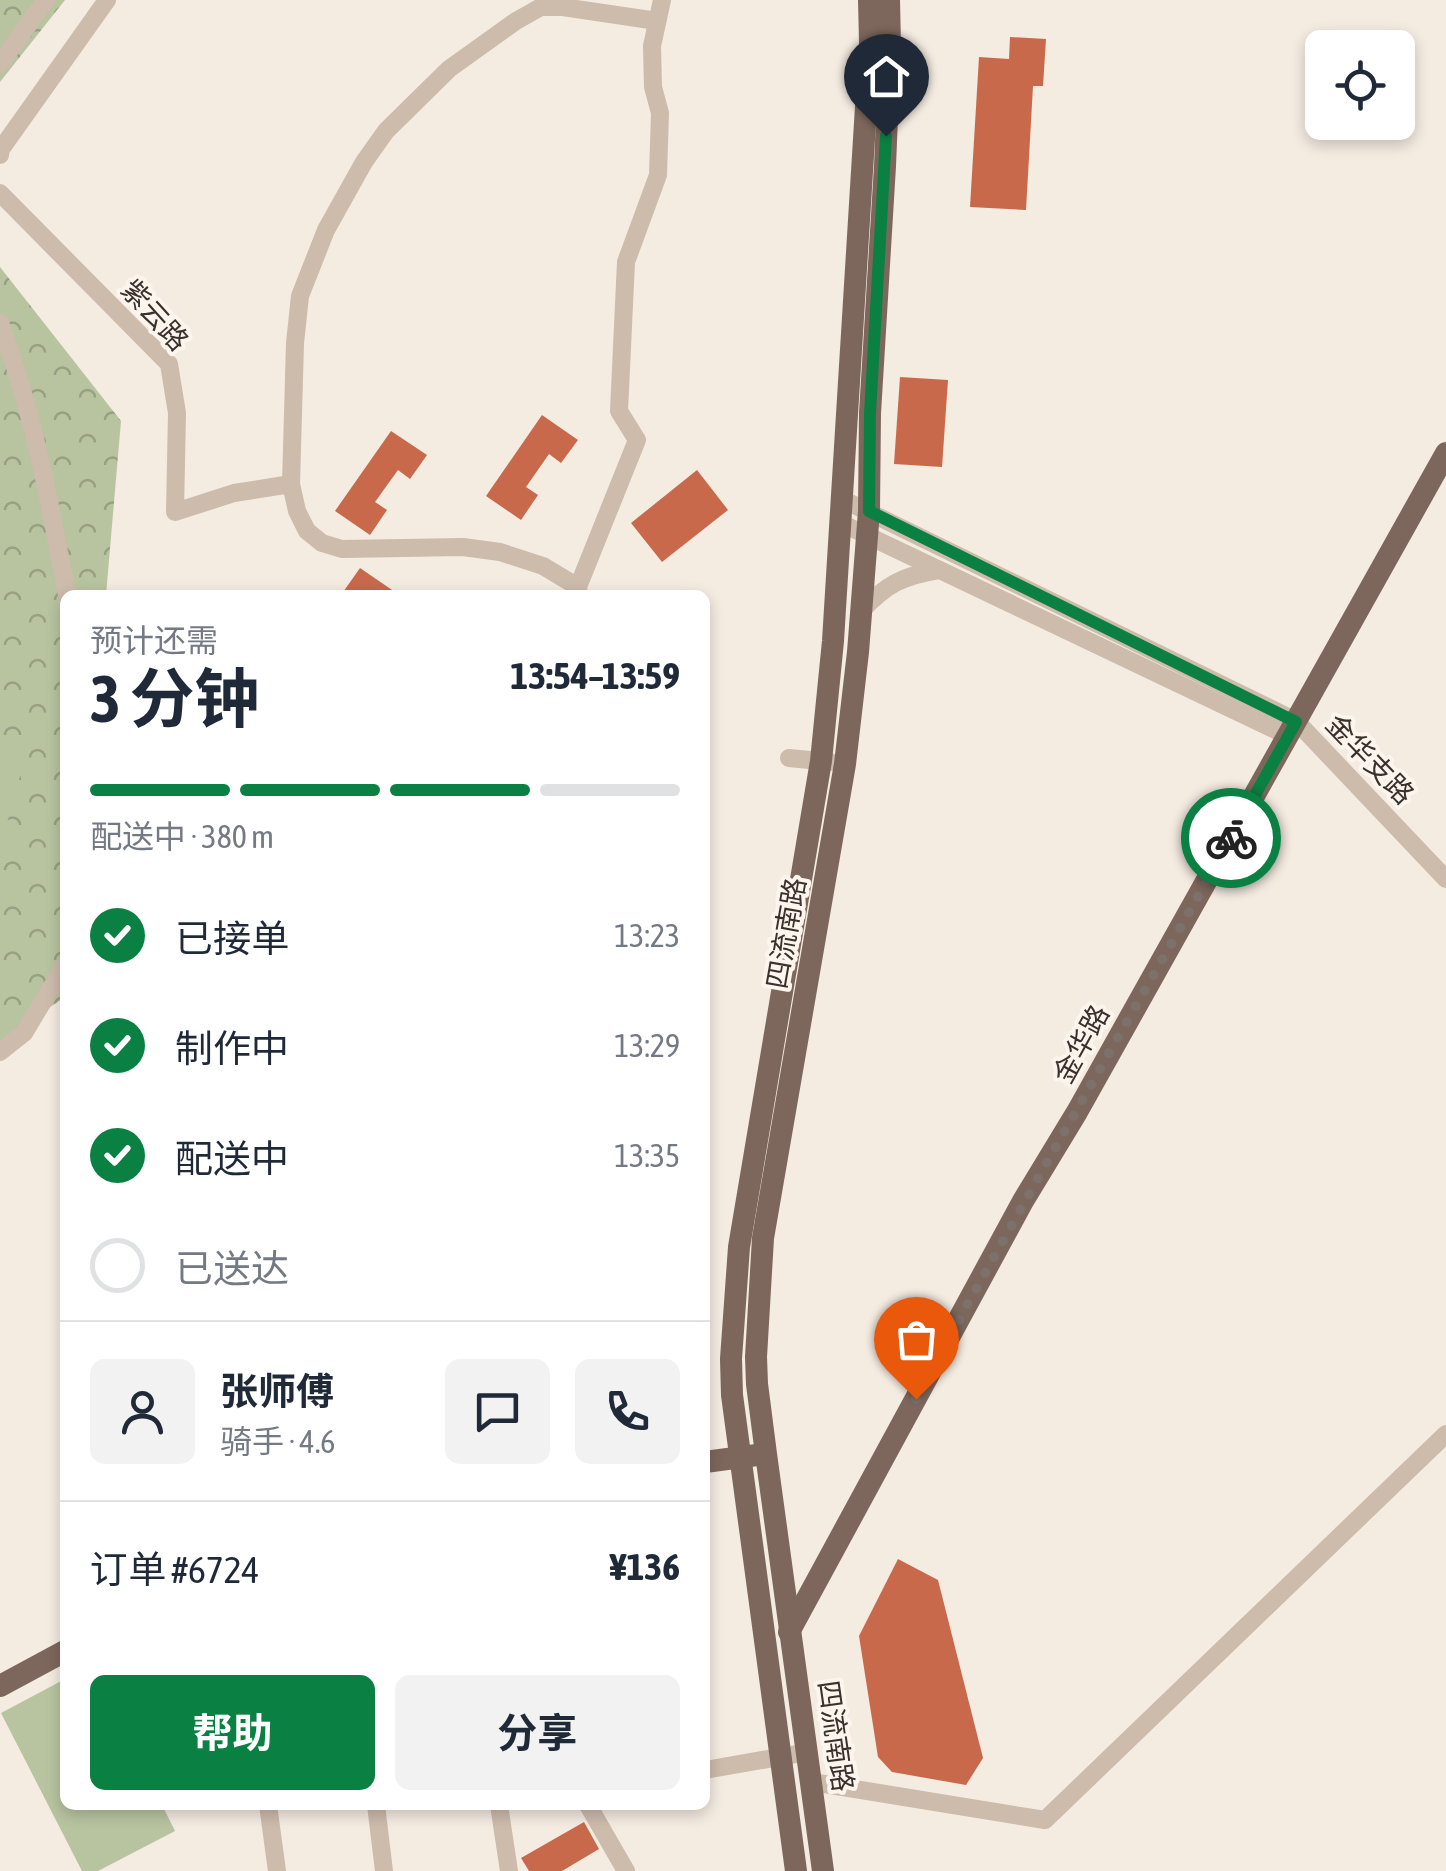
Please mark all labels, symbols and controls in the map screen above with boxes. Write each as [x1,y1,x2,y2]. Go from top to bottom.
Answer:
map controls [1305,30,1415,140]
button: locate [1305,30,1415,140]
pin [844,34,929,137]
icon: home [859,49,914,104]
street label: 紫云路 [115,273,195,357]
text: 预计还需 [90,622,218,659]
text: 13:54–13:59 [510,654,680,697]
text: 3 分钟 [90,661,259,736]
street label: 金华支路 [1320,708,1420,810]
courier [1181,788,1281,888]
icon: bike [1204,811,1259,866]
text: 配送中 · 380 m [90,818,274,855]
street label: 四流南路 [761,875,811,991]
icon: check [90,908,145,963]
text: 已接单 [175,917,289,960]
text: 13:23 [614,917,680,954]
street label: 金华路 [1047,1000,1115,1088]
icon: check [90,1018,145,1073]
text: 制作中 [175,1027,289,1070]
text: 13:29 [614,1027,680,1064]
icon: check [90,1128,145,1183]
text: 配送中 [175,1137,289,1180]
text: 13:35 [614,1137,680,1174]
text: 已送达 [175,1247,289,1290]
pin [874,1297,959,1400]
icon: bag [889,1312,944,1367]
button: person [90,1359,195,1464]
button: chat [445,1359,550,1464]
button: phone [575,1359,680,1464]
text: 张师傅 [220,1370,334,1413]
text: 骑手 · 4.6 [220,1423,335,1460]
text: ¥136 [610,1545,680,1588]
text: 订单 #6724 [90,1548,259,1591]
button: 帮助 [90,1675,375,1790]
button: 分享 [395,1675,680,1790]
street label: 四流南路 [812,1678,860,1794]

